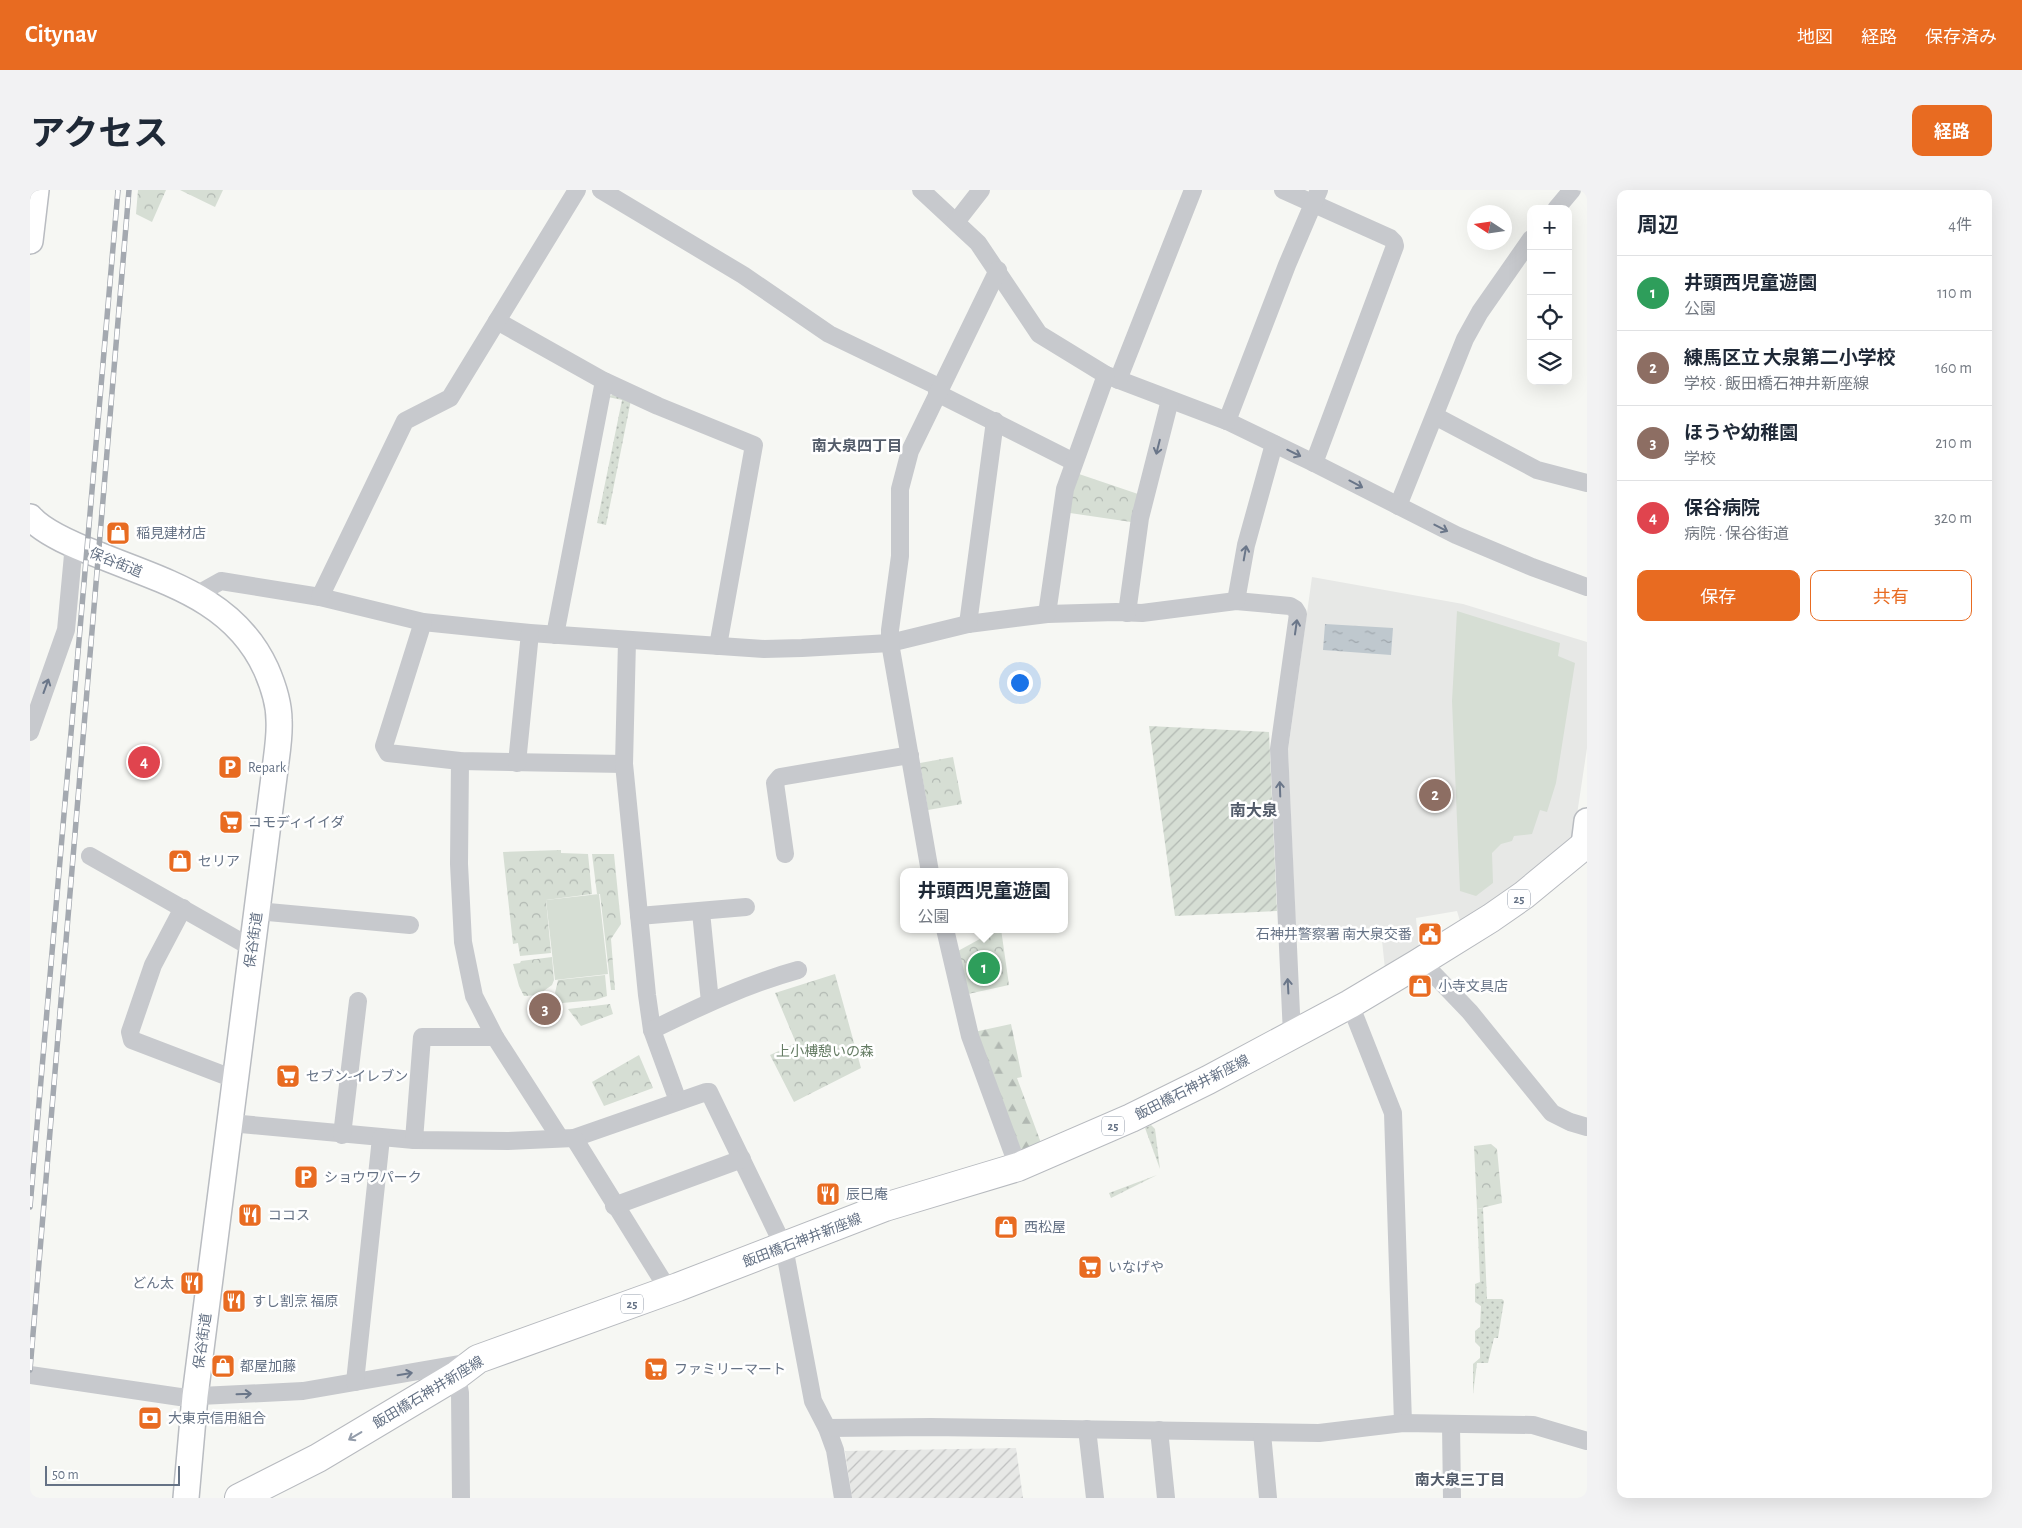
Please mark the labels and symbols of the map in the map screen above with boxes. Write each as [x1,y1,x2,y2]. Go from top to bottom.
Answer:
north arrow [1467,205,1512,250]
district label: 南大泉四丁目 [812,438,902,454]
one-way arrow [1153,438,1163,454]
one-way arrow [1286,449,1301,458]
one-way arrow [1348,480,1363,489]
shop icon: 稲見建材店 [105,520,131,546]
one-way arrow [1434,523,1449,533]
place label: 稲見建材店 [136,525,206,541]
street label: 保谷街道 [87,545,145,580]
one-way arrow [1240,546,1250,562]
one-way arrow [1291,620,1301,636]
your location [1007,670,1033,696]
one-way arrow [42,679,51,694]
pin: 4 [128,743,160,781]
parking icon: Repark [217,754,243,780]
place label: Repark [248,761,287,775]
pin: 2 [1419,776,1451,814]
one-way arrow [1276,781,1285,797]
district label: 南大泉 [1230,802,1278,819]
supermarket icon: コモディイイダ [218,809,244,835]
place label: コモディイイダ [248,815,344,830]
shop icon: セリア [167,848,193,874]
place label: セリア [198,855,240,869]
road number: 25 [1508,890,1530,909]
street label: 保谷街道 [242,911,265,969]
public building icon: 石神井警察署 南大泉交番 [1417,921,1443,947]
place label: 石神井警察署 南大泉交番 [1256,926,1412,942]
pin: 1 [968,949,1000,987]
shop icon: 小寺文具店 [1407,973,1433,999]
one-way arrow [1284,978,1293,994]
place label: 小寺文具店 [1438,979,1508,994]
pin: 3 [529,990,561,1028]
park label: 上小榑憩いの森 [776,1044,874,1059]
street label: 飯田橋石神井新座線 [1132,1051,1252,1123]
supermarket icon: セブン-イレブン [275,1063,301,1089]
place label: セブン-イレブン [306,1068,408,1084]
road number: 25 [1102,1116,1124,1136]
parking icon: ショウワパーク [293,1164,319,1190]
place label: ショウワパーク [324,1170,422,1185]
restaurant icon: 辰巳庵 [815,1181,841,1207]
place label: 辰巳庵 [846,1187,888,1202]
restaurant icon: ココス [237,1202,263,1228]
place label: ココス [268,1209,310,1223]
street label: 飯田橋石神井新座線 [740,1210,864,1270]
shop icon: 西松屋 [993,1214,1019,1240]
place label: 西松屋 [1024,1220,1066,1235]
supermarket icon: いなげや [1077,1254,1103,1280]
place label: いなげや [1108,1260,1164,1275]
restaurant icon: どん太 [179,1270,205,1296]
place label: どん太 [132,1276,174,1291]
restaurant icon: すし割烹 福原 [221,1288,247,1314]
place label: すし割烹 福原 [252,1294,338,1309]
road number: 25 [621,1294,643,1314]
street label: 保谷街道 [191,1312,214,1370]
shop icon: 都屋加藤 [210,1353,236,1379]
street label: 飯田橋石神井新座線 [370,1353,486,1431]
supermarket icon: ファミリーマート [643,1356,669,1382]
place label: 都屋加藤 [240,1359,296,1374]
place label: ファミリーマート [674,1363,786,1377]
one-way arrow [396,1368,412,1378]
one-way arrow [235,1389,251,1399]
bank icon: 大東京信用組合 [137,1405,163,1431]
place label: 大東京信用組合 [168,1411,266,1426]
one-way arrow [348,1432,362,1442]
scale bar [45,1463,180,1486]
district label: 南大泉三丁目 [1415,1472,1505,1488]

